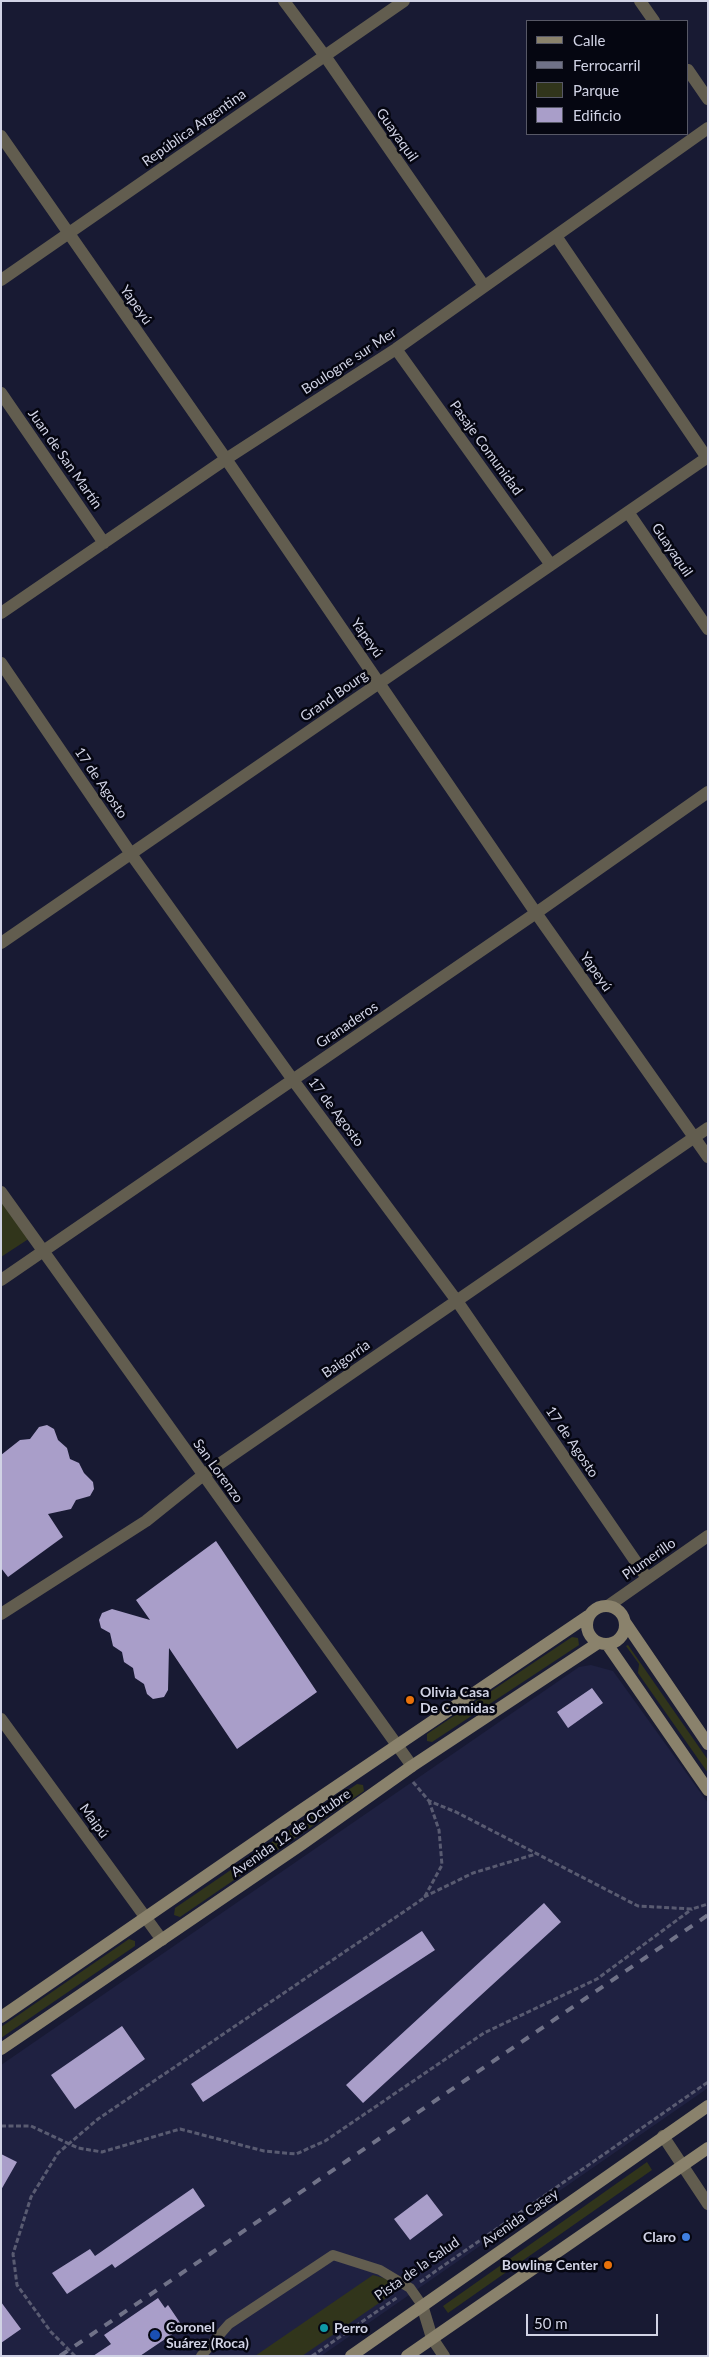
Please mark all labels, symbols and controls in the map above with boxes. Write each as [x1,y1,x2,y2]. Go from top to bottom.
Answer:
legend [526,20,689,135]
text: Calle [573,31,605,49]
text: Ferrocarril [573,56,641,74]
text: Parque [573,81,619,99]
street label: República Argentina [139,86,249,170]
street label: Guayaquil [373,105,421,165]
text: Edificio [573,106,621,124]
street label: Yapeyú [116,282,156,328]
street label: Boulogne sur Mer [298,324,400,398]
street label: Pasaje Comunidad [446,397,526,499]
street label: Juan de San Martín [24,406,106,512]
street label: Guayaquil [648,520,696,580]
street label: Yapeyú [347,615,387,661]
street label: Grand Bourg [297,667,371,725]
street label: 17 de Agosto [71,744,131,822]
street label: Yapeyú [576,949,616,995]
street label: Granaderos [313,998,381,1052]
street label: 17 de Agosto [305,1074,367,1150]
street label: Baigorria [319,1336,373,1382]
street label: 17 de Agosto [542,1403,602,1481]
street label: San Lorenzo [189,1436,247,1506]
street label: Plumerillo [619,1535,679,1583]
place label: Olivia Casa De Comidas [420,1684,495,1716]
marker: Olivia Casa De Comidas [404,1694,416,1706]
street label: Avenida 12 de Octubre [228,1785,354,1881]
street label: Maipú [76,1800,112,1842]
street label: Avenida Casey [478,2185,562,2251]
place label: Claro [643,2229,676,2245]
marker: Claro [680,2231,692,2243]
street label: Pista de la Salud [371,2234,463,2304]
place label: Bowling Center [502,2257,598,2273]
marker: Bowling Center [602,2259,614,2271]
scale bar [529,2304,662,2336]
text: 50 m [534,2314,568,2332]
place label: Coronel Suárez (Roca) [166,2319,249,2352]
place label: Perro [334,2320,368,2336]
marker: Perro [318,2322,330,2334]
marker: Coronel Suárez (Roca) [148,2328,162,2342]

